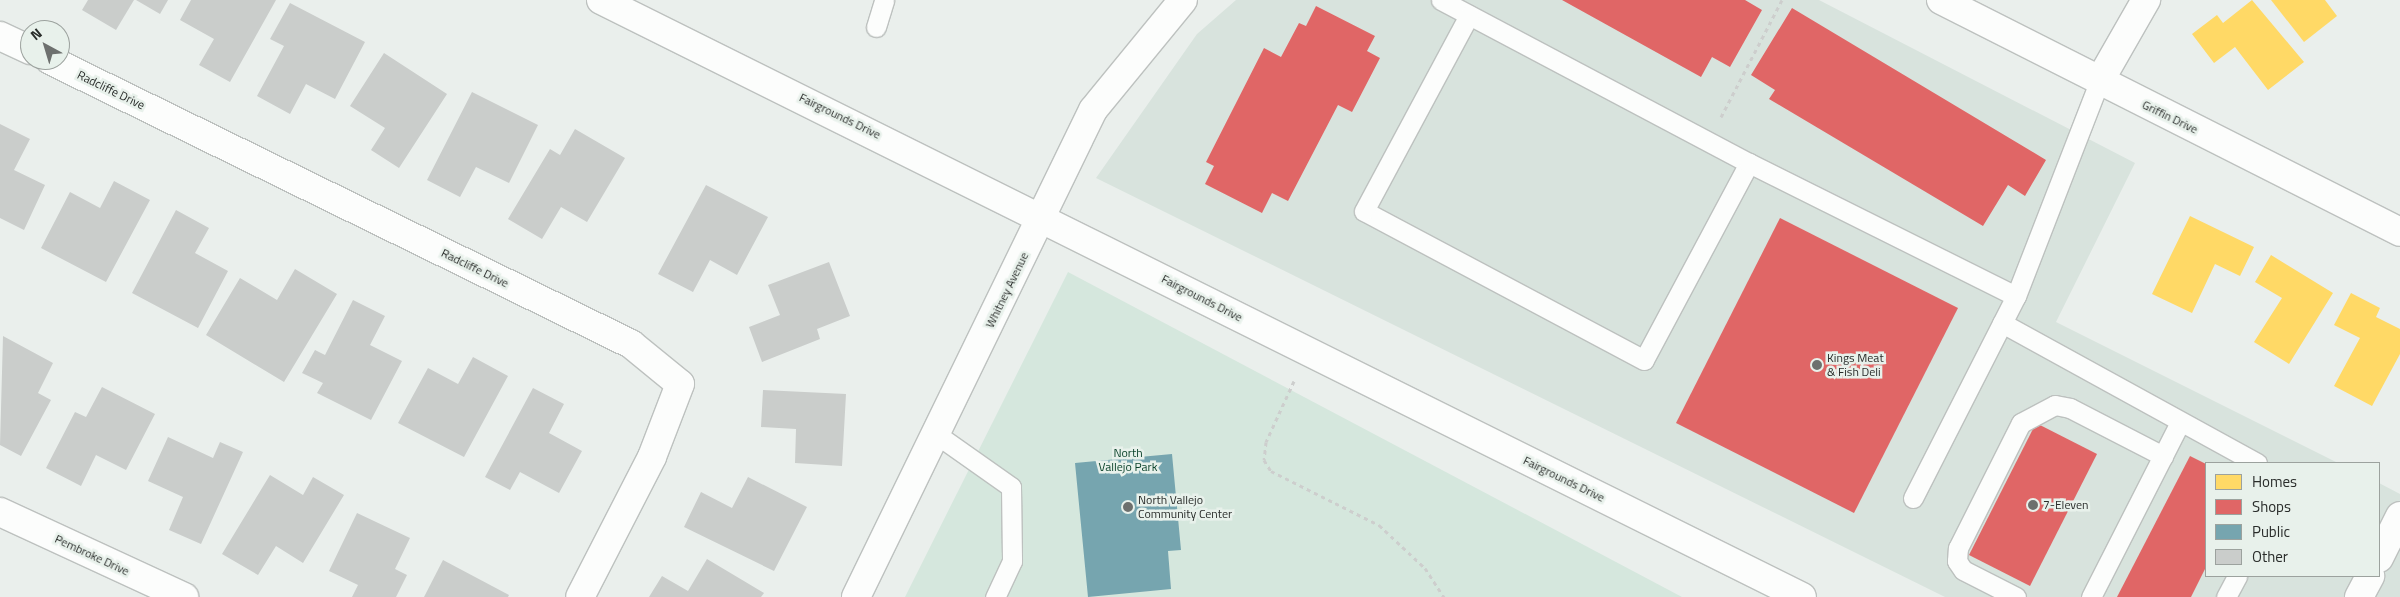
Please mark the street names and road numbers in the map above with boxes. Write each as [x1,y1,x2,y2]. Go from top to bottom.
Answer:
street label: Radcliffe Drive [75,67,147,113]
street label: Fairgrounds Drive [797,90,883,142]
street label: Griffin Drive [2140,97,2200,137]
street label: Radcliffe Drive [439,245,511,291]
street label: Whitney Avenue [982,250,1032,330]
street label: Fairgrounds Drive [1159,271,1245,325]
street label: Fairgrounds Drive [1521,453,1607,505]
street label: Pembroke Drive [53,531,131,579]

